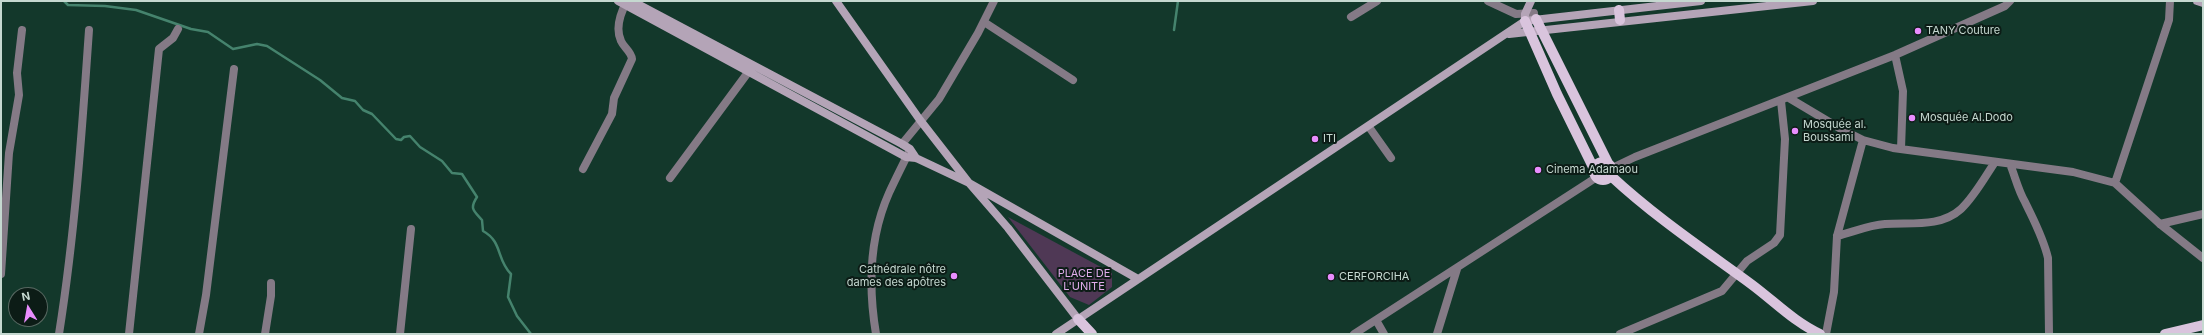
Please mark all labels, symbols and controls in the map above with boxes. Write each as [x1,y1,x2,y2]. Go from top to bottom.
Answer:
place label: TANY Couture [1926,24,2000,38]
marker: TANY Couture [1913,26,1923,36]
place label: Mosquée Al.Dodo [1920,111,2013,125]
marker: Mosquée Al.Dodo [1907,113,1917,123]
place label: Mosquée al. Boussami [1803,118,1867,144]
marker: Mosquée al. Boussami [1790,126,1800,136]
place label: ITI [1323,132,1336,146]
marker: ITI [1310,134,1320,144]
place label: Cinema Adamaou [1546,163,1638,177]
marker: Cinema Adamaou [1533,165,1543,175]
place label: Cathédrale nôtre dames des apôtres [847,263,946,289]
park label: PLACE DE L'UNITE [1058,267,1110,293]
place label: CERFORCIHA [1339,270,1409,284]
marker: Cathédrale nôtre dames des apôtres [949,271,959,281]
marker: CERFORCIHA [1326,272,1336,282]
north arrow [8,287,48,327]
text: N [20,289,31,304]

